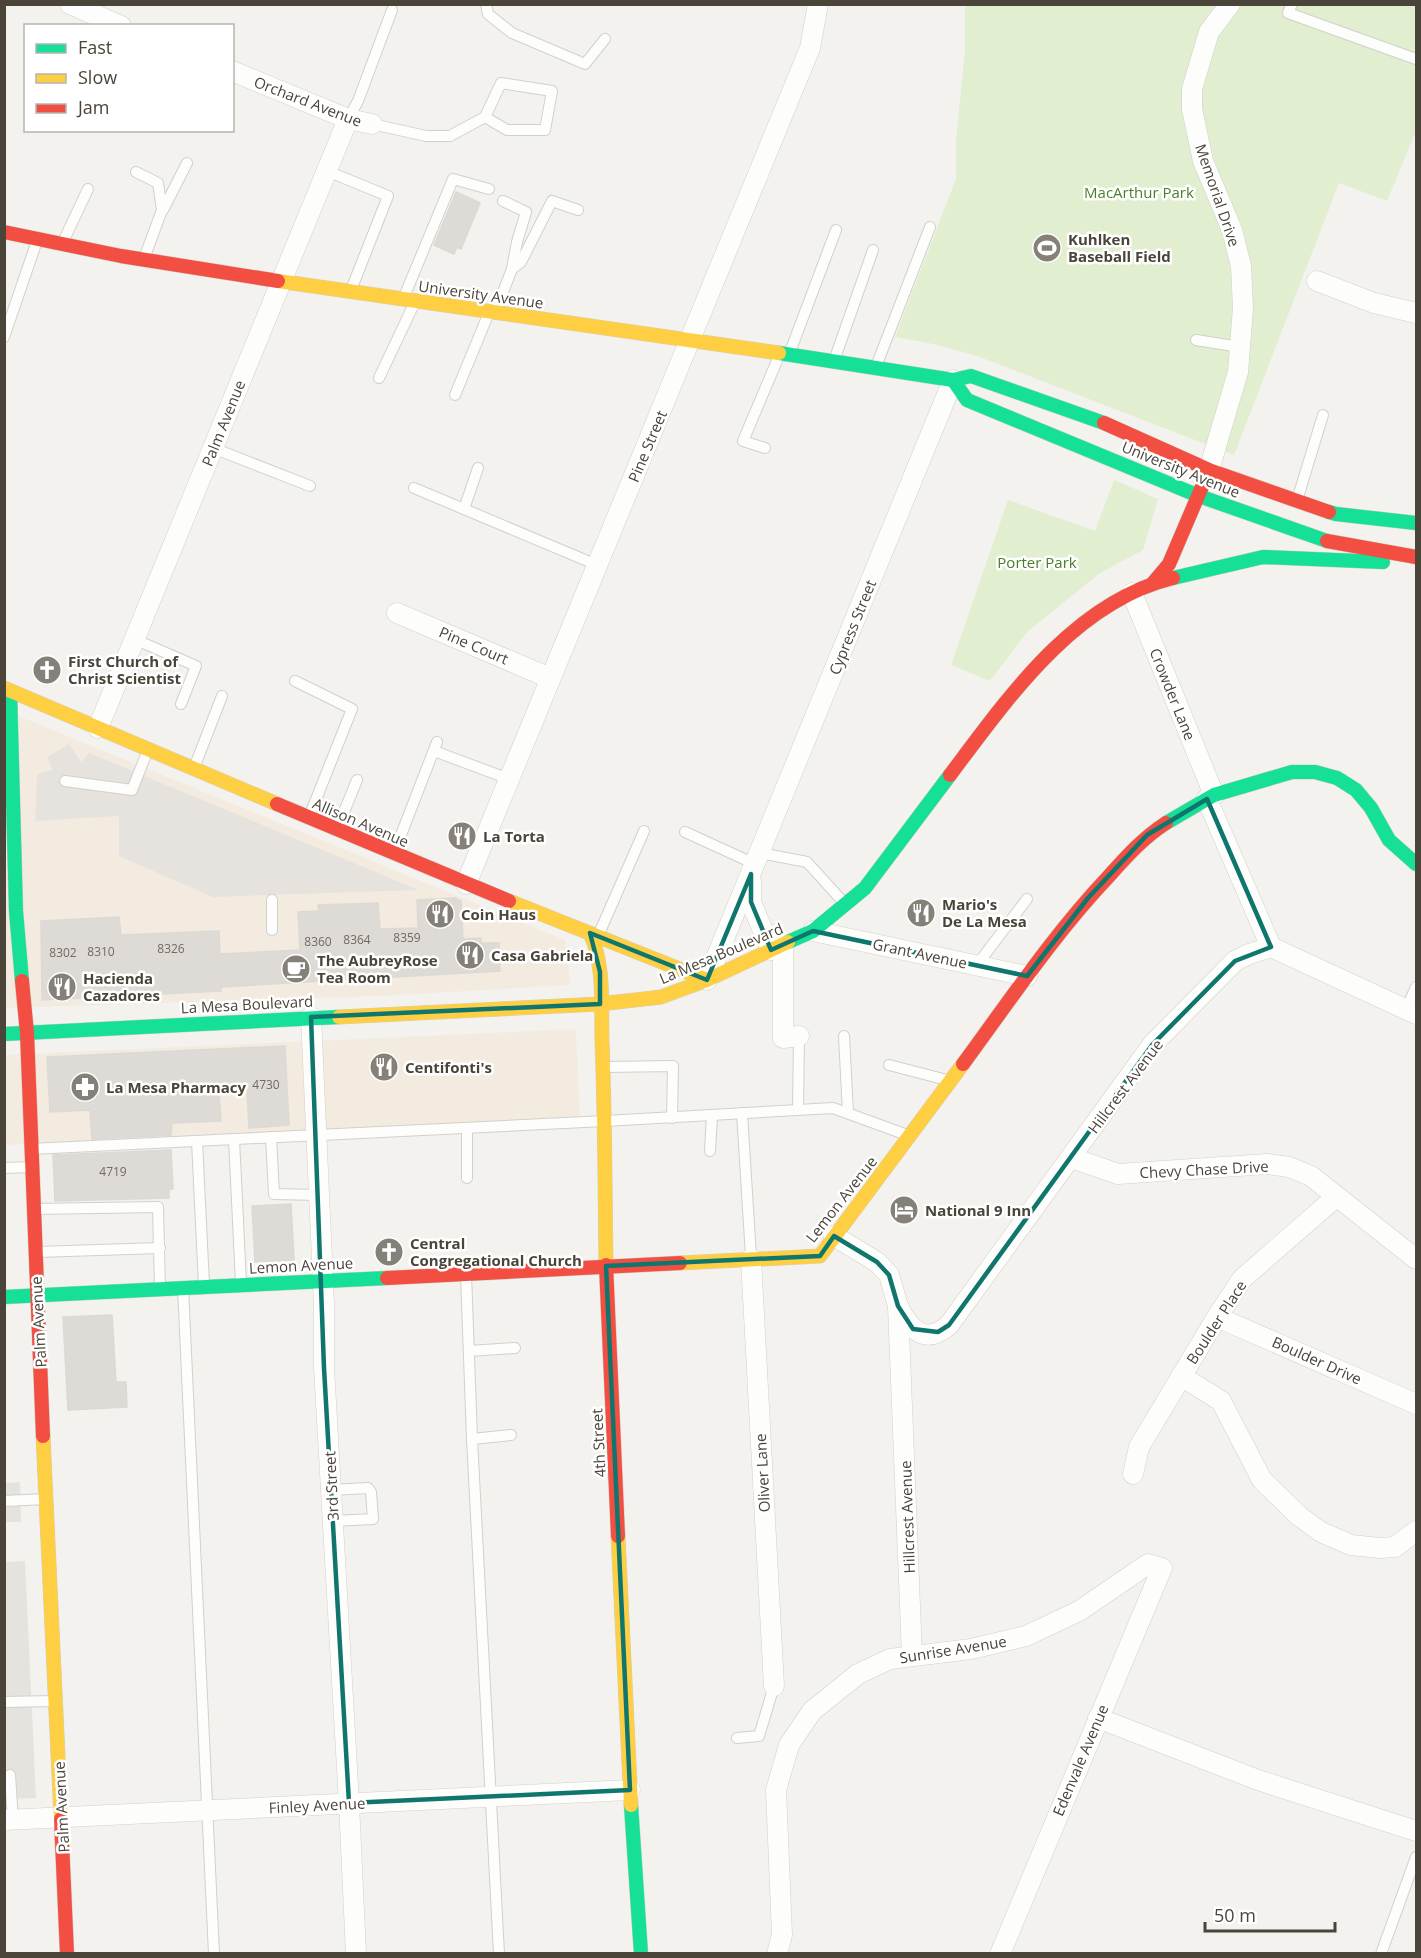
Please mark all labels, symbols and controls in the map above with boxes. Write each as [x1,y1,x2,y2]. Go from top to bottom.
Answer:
legend [24,24,234,132]
text: Fast [78,35,112,59]
text: Slow [78,65,117,89]
street label: Orchard Avenue [251,71,365,131]
text: Jam [76,95,110,119]
street label: Memorial Drive [1191,141,1245,249]
park label: MacArthur Park [1084,182,1194,202]
place label: Kuhlken Baseball Field [1068,229,1171,266]
sports icon: Kuhlken Baseball Field [1031,232,1063,264]
street label: University Avenue [417,275,545,313]
street label: Palm Avenue [197,377,249,469]
street label: Pine Street [623,407,671,485]
street label: University Avenue [1119,436,1243,502]
park label: Porter Park [997,552,1077,572]
street label: Cypress Street [824,577,880,677]
street label: Pine Court [436,621,512,669]
street label: Crowder Lane [1145,645,1201,743]
place label: First Church of Christ Scientist [68,651,181,688]
church icon: First Church of Christ Scientist [31,654,63,686]
street label: Allison Avenue [310,793,412,851]
restaurant icon: La Torta [446,820,478,852]
place label: La Torta [483,826,545,846]
place label: Mario's De La Mesa [942,894,1027,931]
restaurant icon: Mario's De La Mesa [905,897,937,929]
restaurant icon: Coin Haus [424,898,456,930]
place label: Coin Haus [461,904,536,924]
street label: La Mesa Boulevard [656,918,786,988]
house number: 8359 [393,929,421,946]
house number: 8364 [343,931,371,948]
house number: 8360 [304,933,332,950]
street label: Grant Avenue [871,933,969,973]
restaurant icon: Casa Gabriela [454,939,486,971]
house number: 8326 [157,940,185,957]
house number: 8310 [87,943,115,960]
house number: 8302 [49,944,77,961]
place label: Casa Gabriela [491,945,593,965]
place label: The AubreyRose Tea Room [317,950,438,987]
cafe icon: The AubreyRose Tea Room [280,953,312,985]
place label: Hacienda Cazadores [83,968,160,1005]
restaurant icon: Hacienda Cazadores [46,971,78,1003]
street label: La Mesa Boulevard [180,991,314,1017]
street label: Hillcrest Avenue [1083,1035,1167,1137]
restaurant icon: Centifonti's [368,1051,400,1083]
place label: Centifonti's [405,1057,492,1077]
pharmacy icon: La Mesa Pharmacy [69,1071,101,1103]
house number: 4730 [252,1076,280,1093]
place label: La Mesa Pharmacy [106,1077,246,1097]
street label: Lemon Avenue [801,1152,881,1246]
street label: Chevy Chase Drive [1139,1156,1269,1182]
house number: 4719 [99,1163,127,1180]
hotel icon: National 9 Inn [888,1194,920,1226]
place label: National 9 Inn [925,1200,1031,1220]
place label: Central Congregational Church [410,1233,582,1270]
church icon: Central Congregational Church [373,1236,405,1268]
street label: Lemon Avenue [248,1252,354,1278]
street label: Palm Avenue [26,1276,50,1368]
street label: Boulder Place [1181,1276,1251,1368]
street label: Boulder Drive [1269,1331,1365,1389]
street label: 4th Street [586,1408,610,1478]
street label: Oliver Lane [750,1433,774,1513]
street label: 3rd Street [319,1451,343,1521]
street label: Hillcrest Avenue [895,1460,919,1574]
street label: Sunrise Avenue [898,1631,1008,1667]
street label: Edenvale Avenue [1047,1701,1113,1819]
street label: Palm Avenue [49,1761,73,1853]
street label: Finley Avenue [268,1792,366,1818]
scale bar [1205,1895,1336,1933]
text: 50 m [1214,1903,1256,1927]

